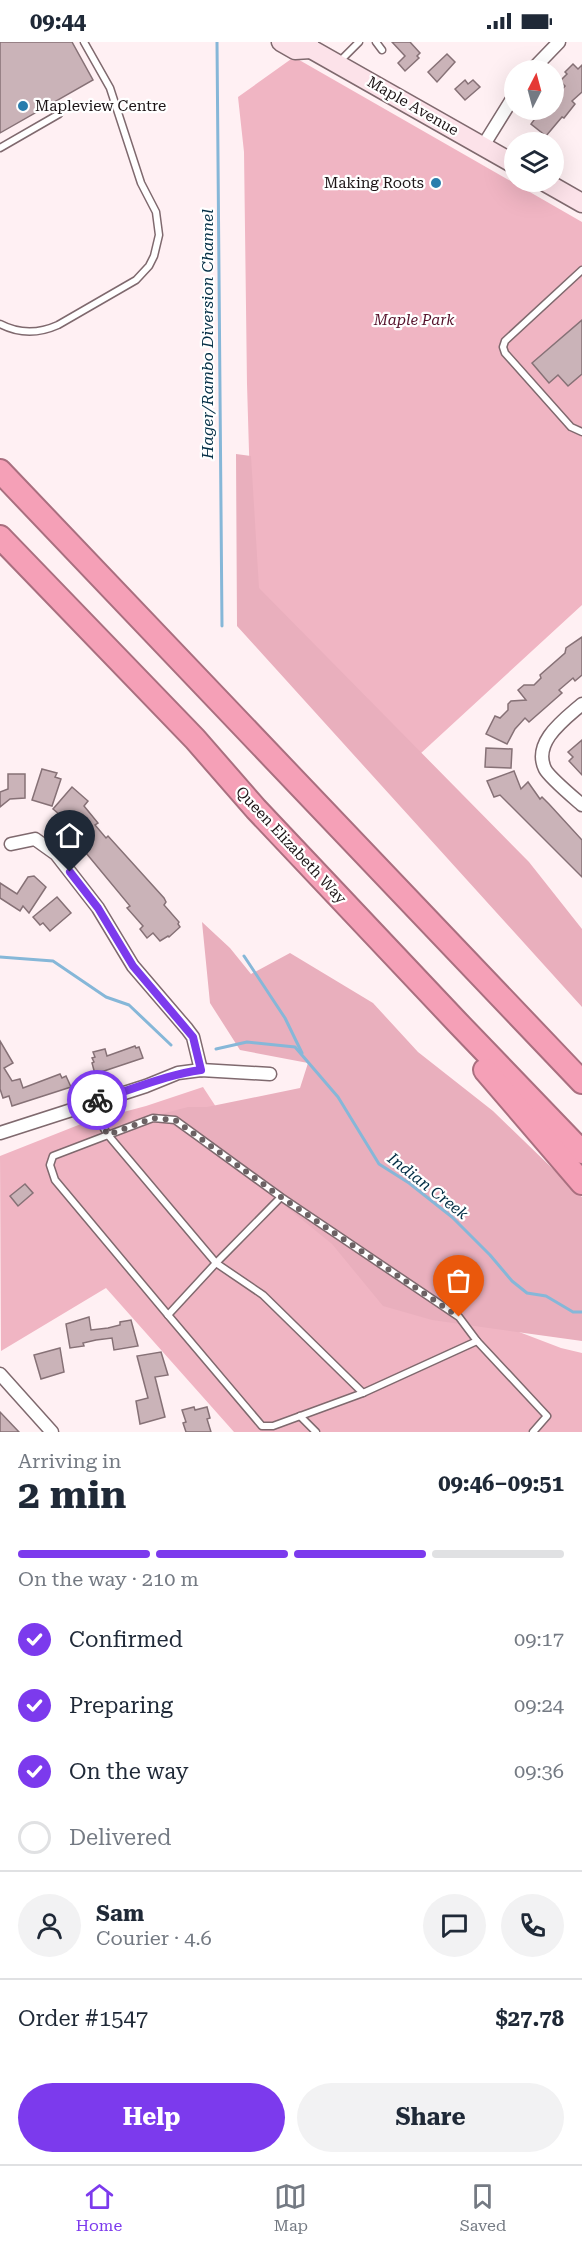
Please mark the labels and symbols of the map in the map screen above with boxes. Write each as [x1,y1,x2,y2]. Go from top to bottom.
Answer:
north arrow [504,60,564,120]
street label: Maple Avenue [364,73,462,139]
place label: Mapleview Centre [35,97,166,115]
marker: Mapleview Centre [16,99,30,113]
place label: Making Roots [324,174,424,192]
marker: Making Roots [429,176,443,190]
water label: Hager/Rambo Diversion Channel [198,209,217,460]
park label: Maple Park [373,311,455,329]
street label: Queen Elizabeth Way [232,783,350,907]
pin [44,810,95,872]
courier [67,1070,127,1130]
water label: Indian Creek [383,1148,472,1224]
pin [433,1255,484,1317]

